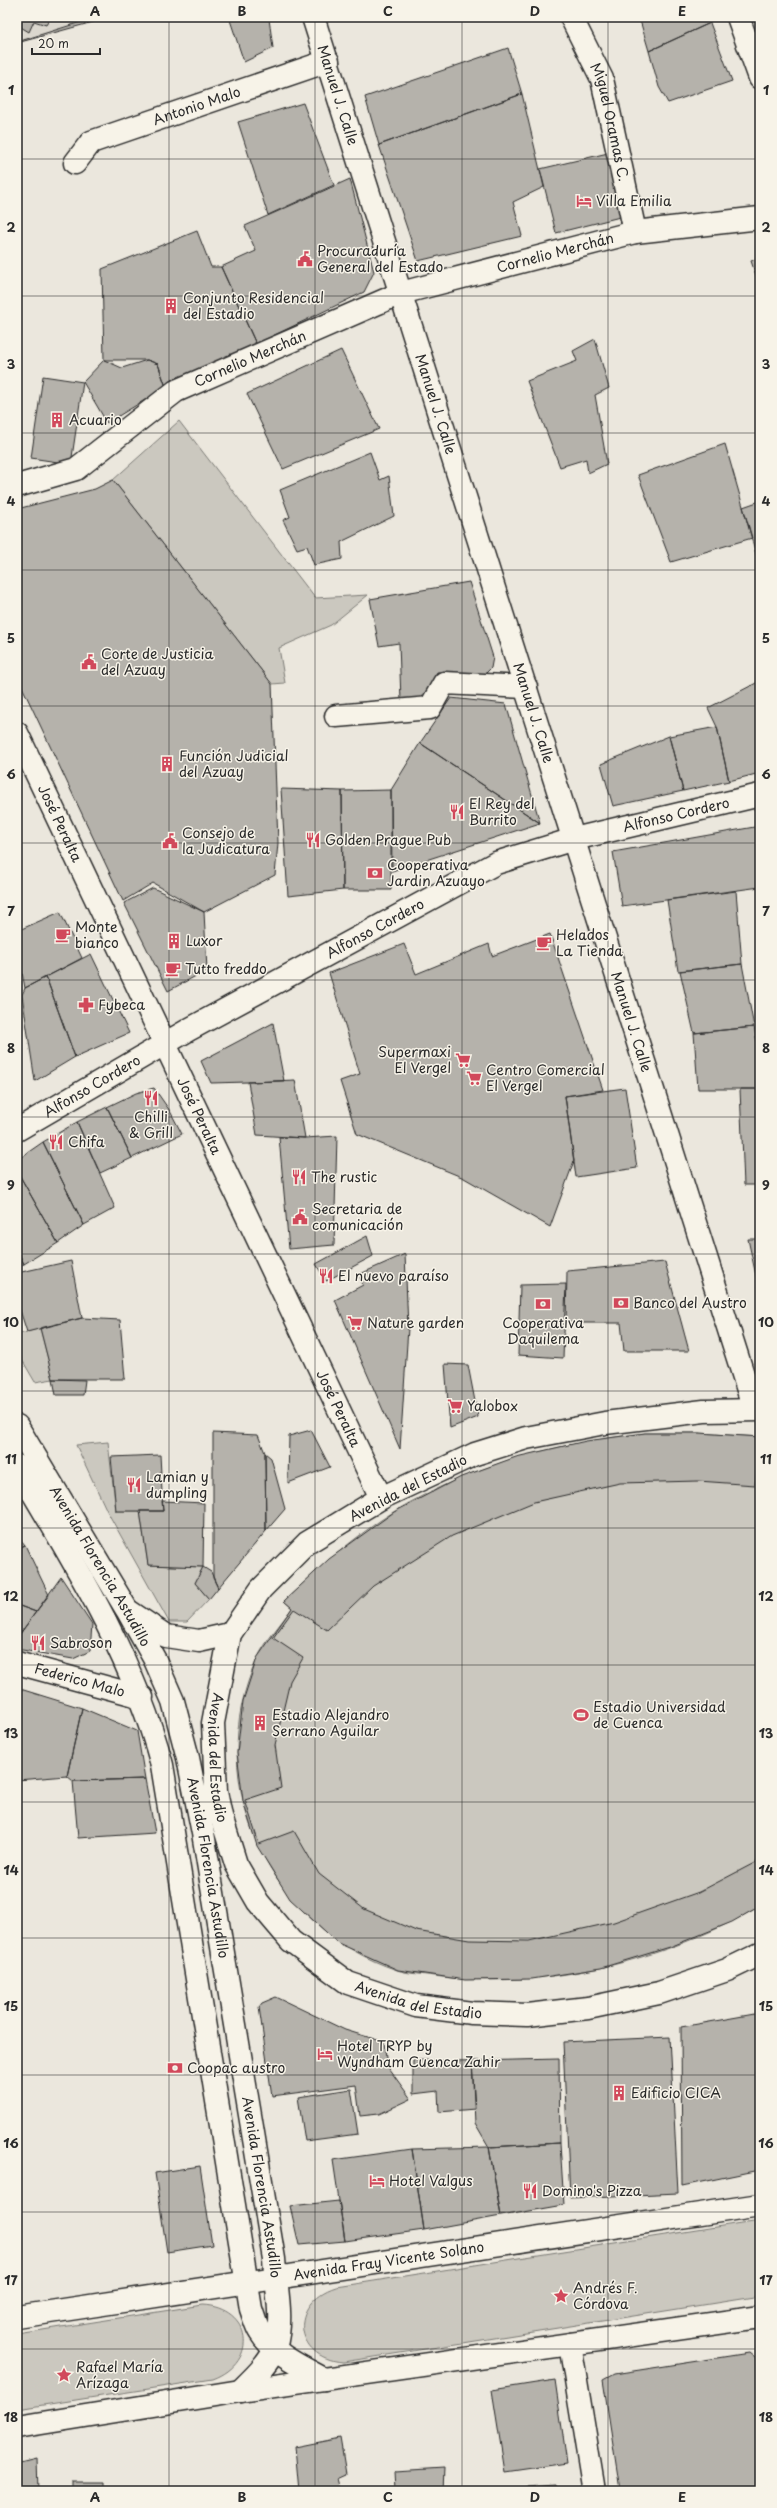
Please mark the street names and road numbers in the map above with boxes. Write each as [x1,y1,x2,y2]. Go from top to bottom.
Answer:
street label: Manuel J. Calle [313,42,364,148]
street label: Miguel Oramas C. [585,59,635,183]
street label: Antonio Malo [150,81,243,130]
street label: Cornelio Merchán [494,227,616,278]
street label: Cornelio Merchán [191,325,309,392]
street label: Manuel J. Calle [410,351,462,457]
street label: Manuel J. Calle [508,660,560,766]
street label: José Peralta [33,781,88,866]
street label: Alfonso Cordero [621,792,732,837]
street label: Alfonso Cordero [322,893,428,963]
street label: Manuel J. Calle [606,969,658,1075]
street label: Alfonso Cordero [40,1049,144,1122]
street label: José Peralta [172,1073,227,1159]
street label: José Peralta [311,1366,367,1451]
street label: Avenida del Estadio [345,1449,471,1526]
street label: Avenida Florencia Astudillo [45,1481,156,1650]
street label: Federico Malo [32,1657,128,1702]
street label: Avenida del Estadio [203,1691,233,1825]
street label: Avenida Florencia Astudillo [182,1775,235,1960]
street label: Avenida del Estadio [352,1975,482,2023]
street label: Avenida Florencia Astudillo [237,2095,287,2279]
street label: Avenida Fray Vicente Solano [292,2236,486,2285]

